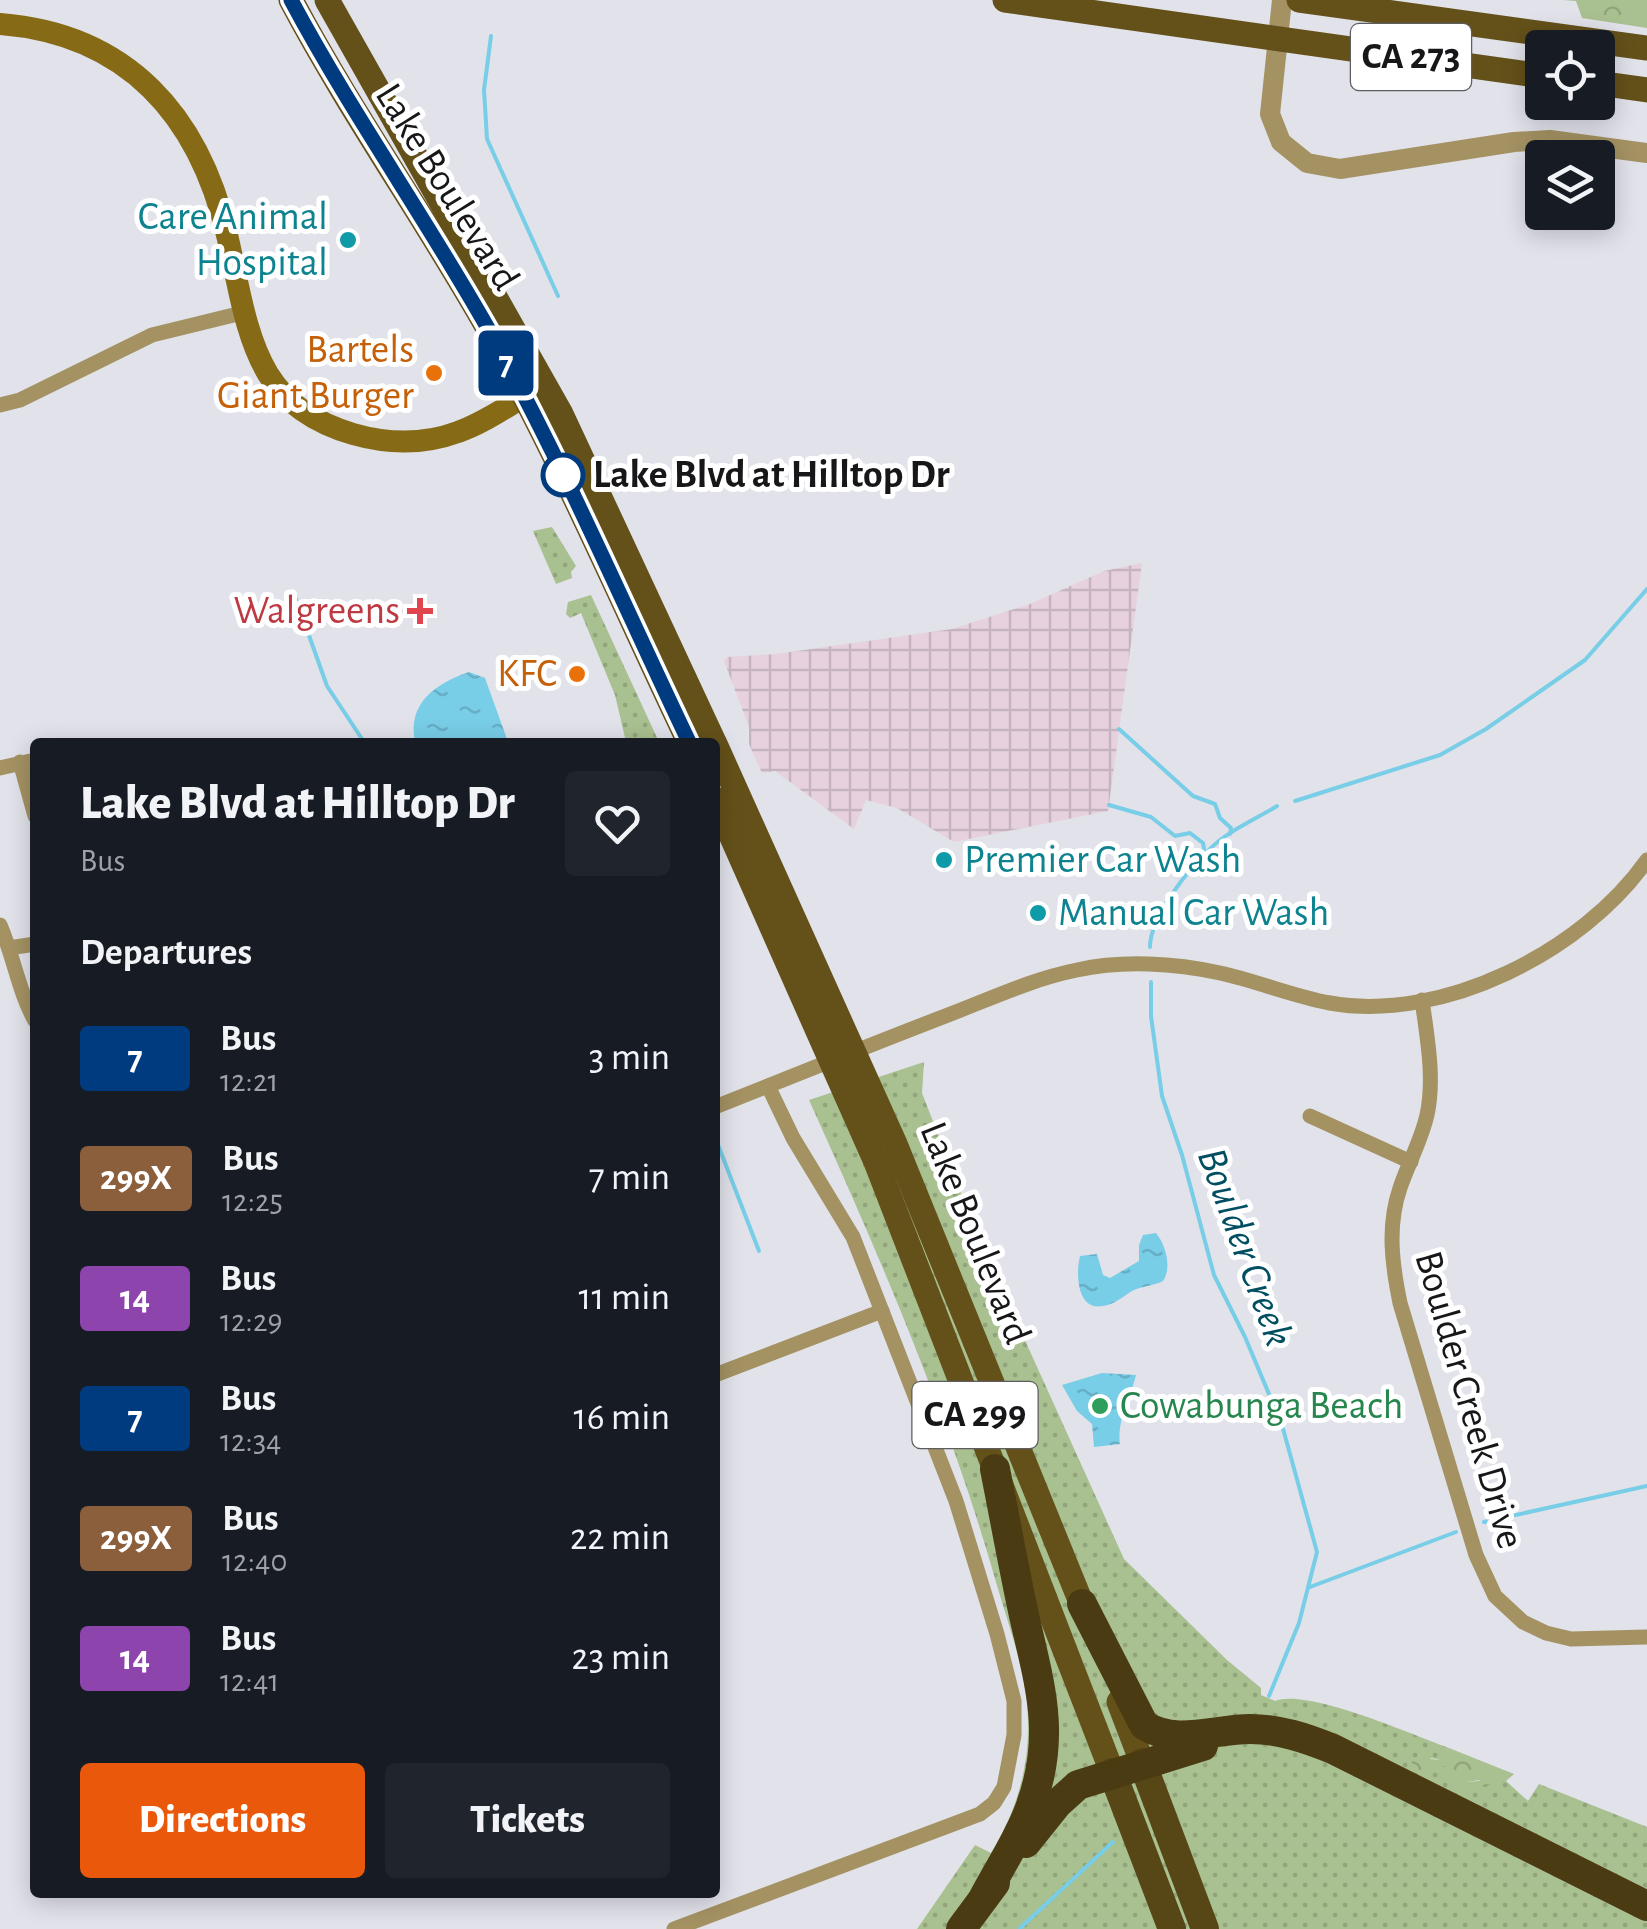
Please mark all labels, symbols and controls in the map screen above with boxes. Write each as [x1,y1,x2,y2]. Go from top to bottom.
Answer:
road number: CA 273 [1351,24,1471,90]
map controls [1525,30,1615,230]
button: locate [1525,30,1615,120]
street label: Lake Boulevard [368,77,526,297]
button: layers [1525,140,1615,230]
place label: Care Animal Hospital [138,197,328,283]
marker: Care Animal Hospital [337,229,359,251]
place label: Bartels Giant Burger [217,330,414,416]
line badge: 7 [474,330,538,396]
text: 7 [498,346,514,381]
marker: Bartels Giant Burger [423,362,445,384]
marker: Lake Blvd at Hilltop Dr [542,454,584,496]
place label: Lake Blvd at Hilltop Dr [593,455,950,495]
place label: Walgreens [233,591,400,631]
marker: Walgreens [409,600,431,622]
place label: KFC [497,654,557,694]
marker: KFC [566,663,588,685]
button: heart [565,771,670,876]
text: Lake Blvd at Hilltop Dr [80,780,515,828]
place label: Premier Car Wash [964,840,1241,880]
text: Bus [80,845,125,877]
marker: Premier Car Wash [933,849,955,871]
place label: Manual Car Wash [1058,893,1329,933]
marker: Manual Car Wash [1027,902,1049,924]
text: Departures [80,934,252,972]
text: Bus [220,1020,276,1058]
text: 3 min [589,1039,670,1077]
text: 7 [127,1041,143,1076]
text: 12:21 [220,1065,278,1097]
street label: Lake Boulevard [912,1116,1038,1350]
text: Bus [222,1140,279,1178]
water label: Boulder Creek [1190,1142,1300,1352]
text: 7 min [589,1159,670,1197]
text: 299X [100,1161,172,1196]
text: 12:25 [222,1185,283,1217]
street label: Boulder Creek Drive [1407,1247,1531,1553]
text: Bus [220,1260,276,1298]
text: 11 min [578,1279,670,1317]
text: 14 [120,1281,150,1316]
text: 12:29 [220,1305,283,1337]
text: Bus [220,1380,276,1418]
road number: CA 299 [912,1382,1038,1448]
place label: Cowabunga Beach [1120,1386,1403,1426]
marker: Cowabunga Beach [1089,1395,1111,1417]
text: 16 min [574,1399,670,1437]
text: 7 [127,1401,143,1436]
text: 12:34 [220,1425,281,1457]
text: Bus [222,1500,279,1538]
text: 22 min [570,1519,670,1557]
text: 299X [100,1521,172,1556]
text: 12:40 [222,1545,287,1577]
text: Bus [220,1620,276,1658]
text: 23 min [572,1639,670,1677]
text: 14 [120,1641,150,1676]
text: 12:41 [220,1665,279,1697]
button: Directions [80,1763,365,1878]
button: Tickets [385,1763,670,1878]

